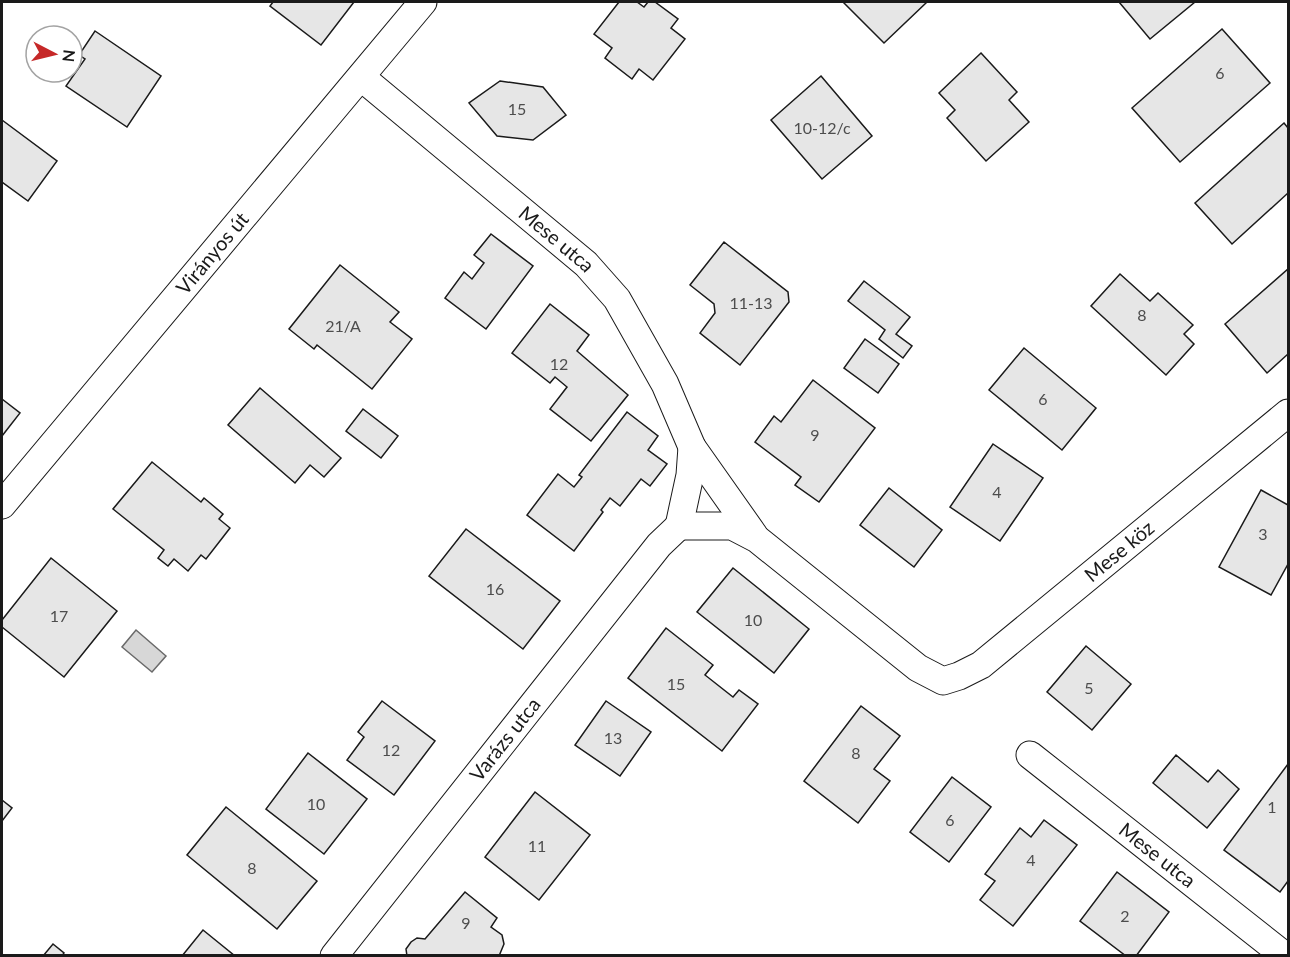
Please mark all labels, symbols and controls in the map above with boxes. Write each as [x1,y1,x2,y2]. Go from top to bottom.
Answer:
north arrow [24,24,84,84]
text: N [59,49,80,63]
house number: 6 [1215,63,1225,82]
house number: 15 [508,99,526,118]
house number: 10-12/c [793,118,851,137]
street label: Mese utca [514,200,600,276]
street label: Virányos út [171,207,253,299]
house number: 11-13 [729,293,773,312]
house number: 8 [1137,305,1147,324]
house number: 21/A [325,316,361,335]
house number: 12 [550,354,568,373]
house number: 6 [1038,389,1048,408]
house number: 9 [810,425,820,444]
house number: 4 [992,482,1002,501]
street label: Mese köz [1079,515,1158,586]
house number: 3 [1258,524,1268,543]
house number: 16 [486,579,504,598]
house number: 17 [50,606,68,625]
house number: 10 [744,610,762,629]
house number: 15 [667,674,685,693]
house number: 5 [1084,678,1094,697]
street label: Varázs utca [464,692,545,785]
house number: 13 [604,728,622,747]
house number: 12 [382,740,400,759]
house number: 8 [851,743,861,762]
house number: 10 [307,794,325,813]
house number: 1 [1267,797,1277,816]
house number: 6 [945,810,955,829]
street label: Mese utca [1115,817,1201,892]
house number: 11 [528,836,546,855]
house number: 4 [1026,850,1036,869]
house number: 8 [247,858,257,877]
house number: 2 [1120,906,1130,925]
house number: 9 [461,913,471,932]

